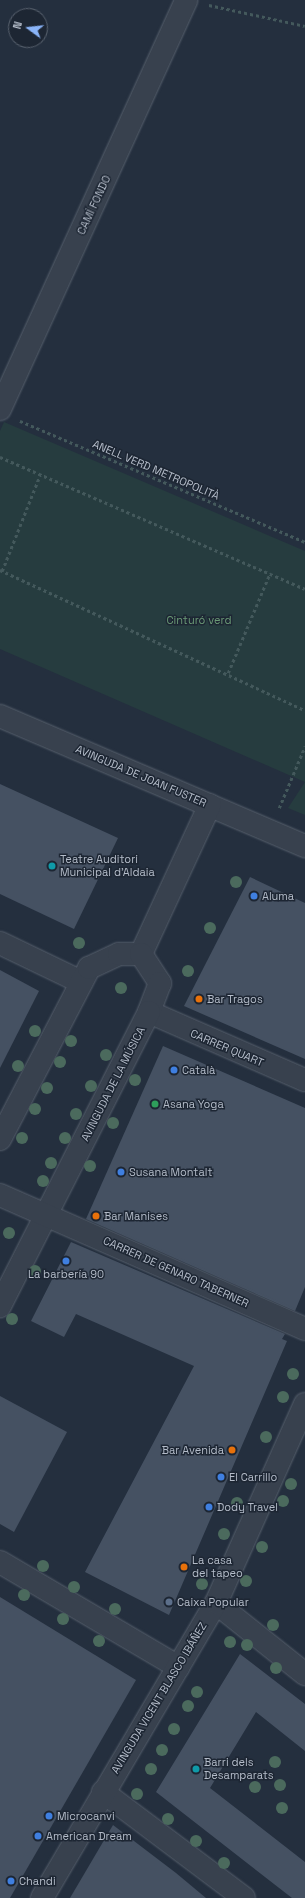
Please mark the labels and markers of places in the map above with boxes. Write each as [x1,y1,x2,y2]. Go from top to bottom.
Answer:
place label: Teatre Auditori Municipal d'Aldaia [60,853,155,879]
marker: Teatre Auditori Municipal d'Aldaia [47,861,57,871]
place label: Aluma [262,889,294,903]
marker: Aluma [249,891,259,901]
place label: Bar Tragos [207,992,263,1006]
marker: Bar Tragos [194,994,204,1004]
place label: Català [182,1063,215,1077]
marker: Català [169,1065,179,1075]
place label: Asana Yoga [163,1097,224,1111]
marker: Asana Yoga [150,1099,160,1109]
place label: Susana Montalt [129,1165,212,1179]
marker: Susana Montalt [116,1167,126,1177]
place label: Bar Manises [104,1209,168,1223]
marker: Bar Manises [91,1211,101,1221]
marker: La barbería 90 [61,1256,71,1266]
place label: La barbería 90 [28,1267,104,1281]
place label: Bar Avenida [162,1443,224,1457]
marker: Bar Avenida [227,1445,237,1455]
place label: El Carrillo [229,1470,277,1484]
marker: El Carrillo [216,1472,226,1482]
place label: Dody Travel [217,1500,278,1514]
marker: Dody Travel [204,1502,214,1512]
place label: La casa del tapeo [192,1554,243,1580]
marker: La casa del tapeo [179,1562,189,1572]
place label: Caixa Popular [177,1595,249,1609]
marker: Caixa Popular [164,1597,174,1607]
place label: Barri dels Desamparats [204,1756,274,1782]
marker: Barri dels Desamparats [191,1764,201,1774]
place label: Microcanvi [57,1809,115,1823]
marker: Microcanvi [44,1811,54,1821]
place label: American Dream [46,1829,132,1843]
marker: American Dream [33,1831,43,1841]
place label: Chandi [19,1874,56,1888]
marker: Chandi [6,1876,16,1886]

